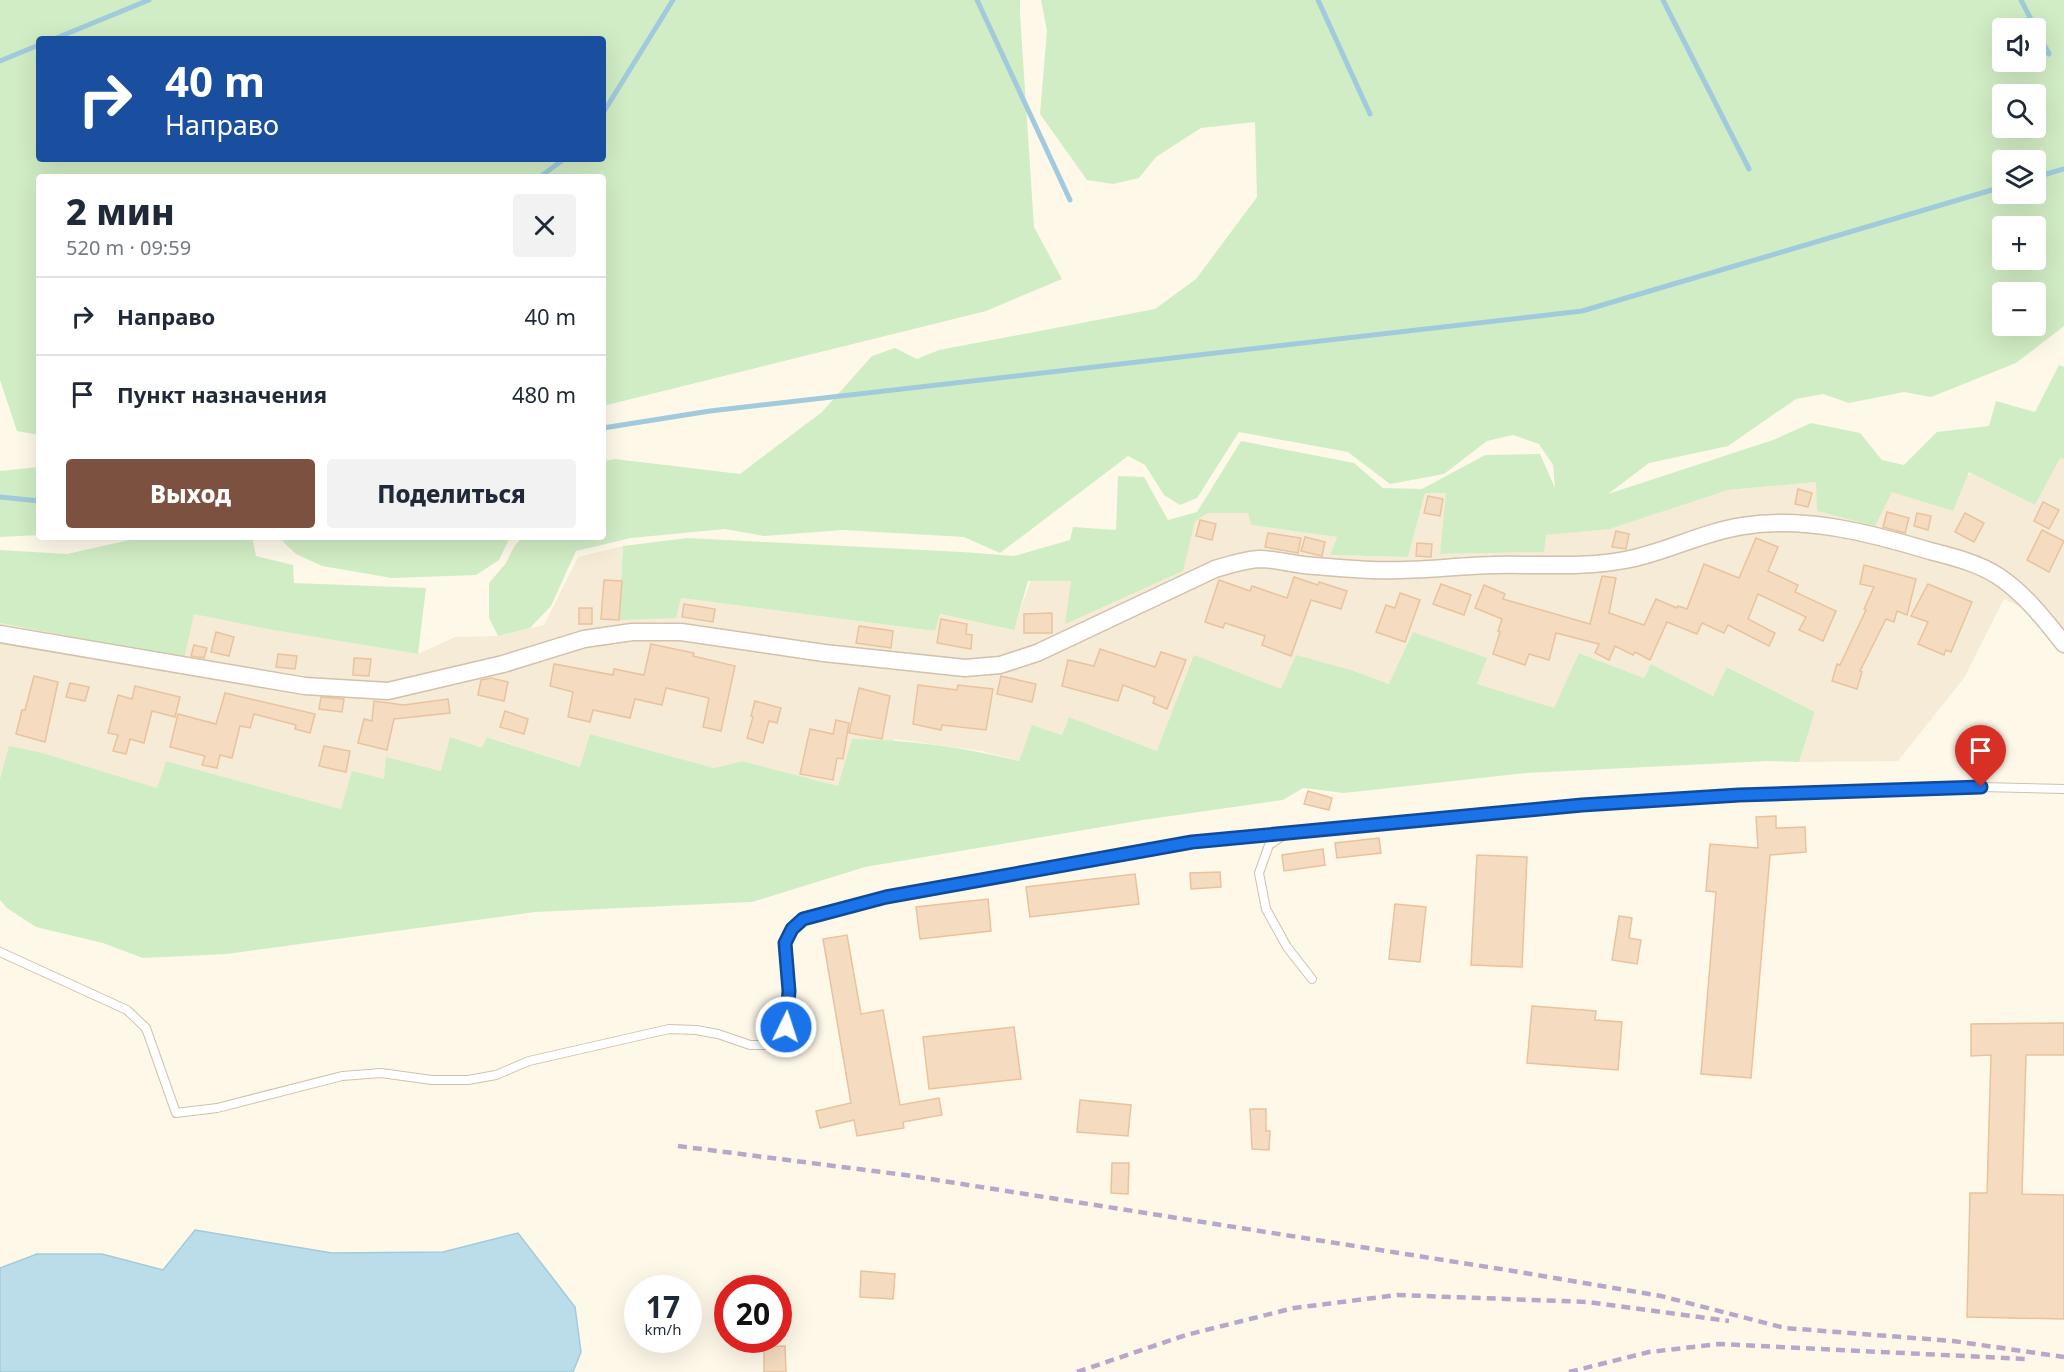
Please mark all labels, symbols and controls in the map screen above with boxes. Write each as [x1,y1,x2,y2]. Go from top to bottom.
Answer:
map controls [1992,18,2046,336]
button: sound [1992,18,2046,72]
text: 40 m [165,52,265,109]
icon: right [66,60,144,138]
button: search [1992,84,2046,138]
text: Направо [165,106,279,143]
button: layers [1992,150,2046,204]
text: 2 мин [66,187,175,236]
button: close [513,194,576,257]
button: + [1992,216,2046,270]
text: 520 m · 09:59 [66,234,191,261]
button: − [1992,282,2046,336]
icon: right [66,300,99,333]
text: Направо [117,301,215,331]
text: 40 m [525,301,576,331]
icon: arrive [66,378,99,411]
text: Пункт назначения [117,379,327,409]
text: 480 m [512,379,576,409]
button: Выход [66,459,315,528]
button: Поделиться [327,459,576,528]
pin [1955,725,2006,787]
icon: arrive [1964,734,1997,767]
position arrow [754,995,818,1059]
speed limit sign: 20 [714,1275,792,1353]
text: 17 [646,1286,680,1327]
text: km/h [645,1319,681,1339]

